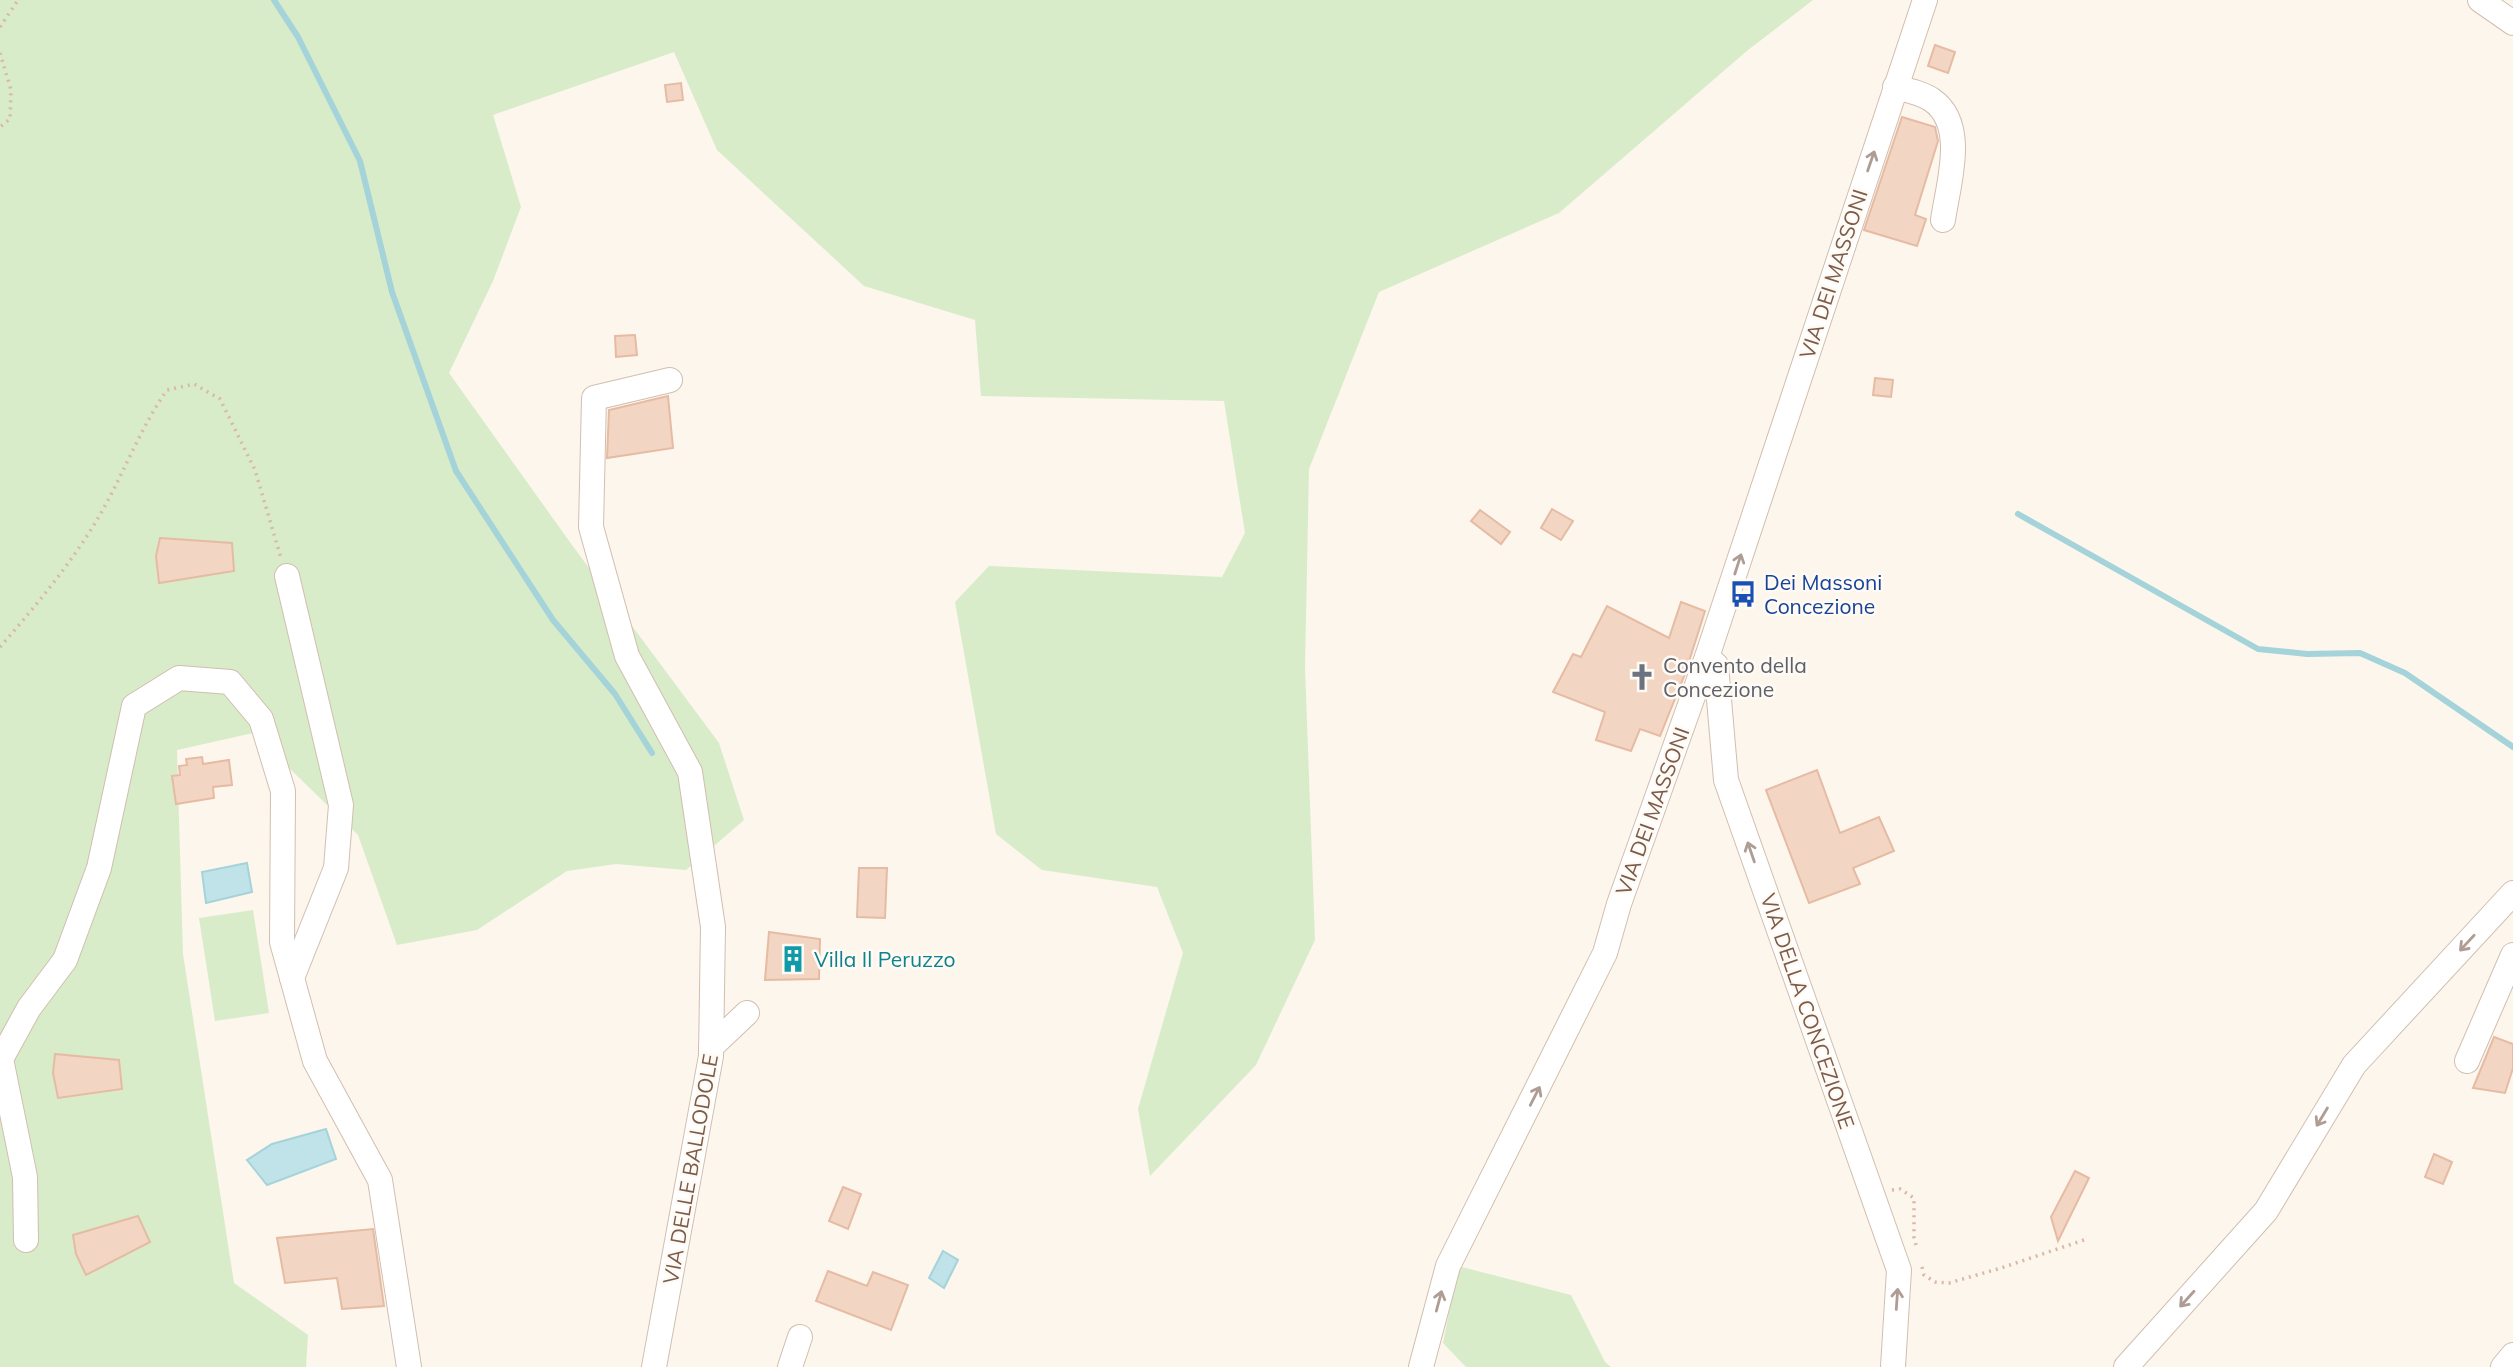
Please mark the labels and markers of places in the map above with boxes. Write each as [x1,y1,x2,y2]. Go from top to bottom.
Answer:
place label: Dei Massoni Concezione [1764,569,1882,619]
bus stop icon: Dei Massoni Concezione [1728,579,1758,609]
place label: Convento della Concezione [1663,652,1807,702]
church icon: Convento della Concezione [1627,662,1657,692]
building icon: Villa Il Peruzzo [778,944,808,974]
place label: Villa Il Peruzzo [814,946,956,972]

